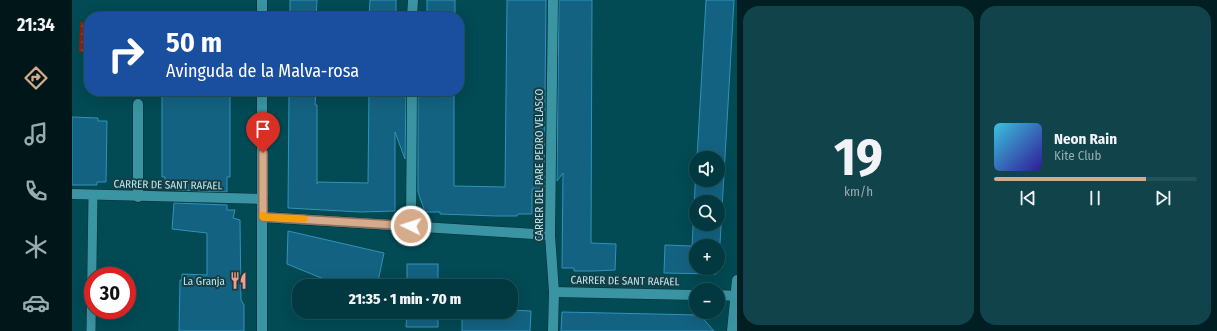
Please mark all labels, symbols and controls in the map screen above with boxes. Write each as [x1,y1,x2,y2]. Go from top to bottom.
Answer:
text: 21:34 [17,14,55,36]
text: 50 m [166,26,222,59]
icon: right [100,28,152,80]
text: Avinguda de la Malva-rosa [166,60,359,82]
icon: directions [22,64,50,92]
street label: CARRER DEL PARE PEDRO VELASCO [533,89,546,241]
pin [246,112,280,153]
icon: arrive [252,118,274,140]
icon: music [22,120,50,148]
text: 19 [834,126,883,189]
text: Neon Rain [1054,130,1117,148]
text: Kite Club [1054,148,1101,163]
map controls [689,151,725,319]
button: sound [689,151,725,187]
icon: phone [22,177,50,205]
street label: CARRER DE SANT RAFAEL [114,178,223,192]
text: km/h [844,184,873,199]
icon: previous [1017,187,1039,209]
icon: pause [1084,187,1106,209]
icon: next [1152,187,1174,209]
button: search [689,195,725,231]
position arrow [390,205,432,247]
icon: climate [22,233,50,261]
button: + [689,239,725,275]
speed limit sign: 30 [84,267,136,319]
restaurant icon: La Granja [228,271,248,291]
street label: CARRER DE SANT RAFAEL [571,274,680,288]
place label: La Granja [183,275,225,288]
button: − [689,283,725,319]
icon: car [22,289,50,317]
text: 21:35 · 1 min · 70 m [349,290,461,308]

